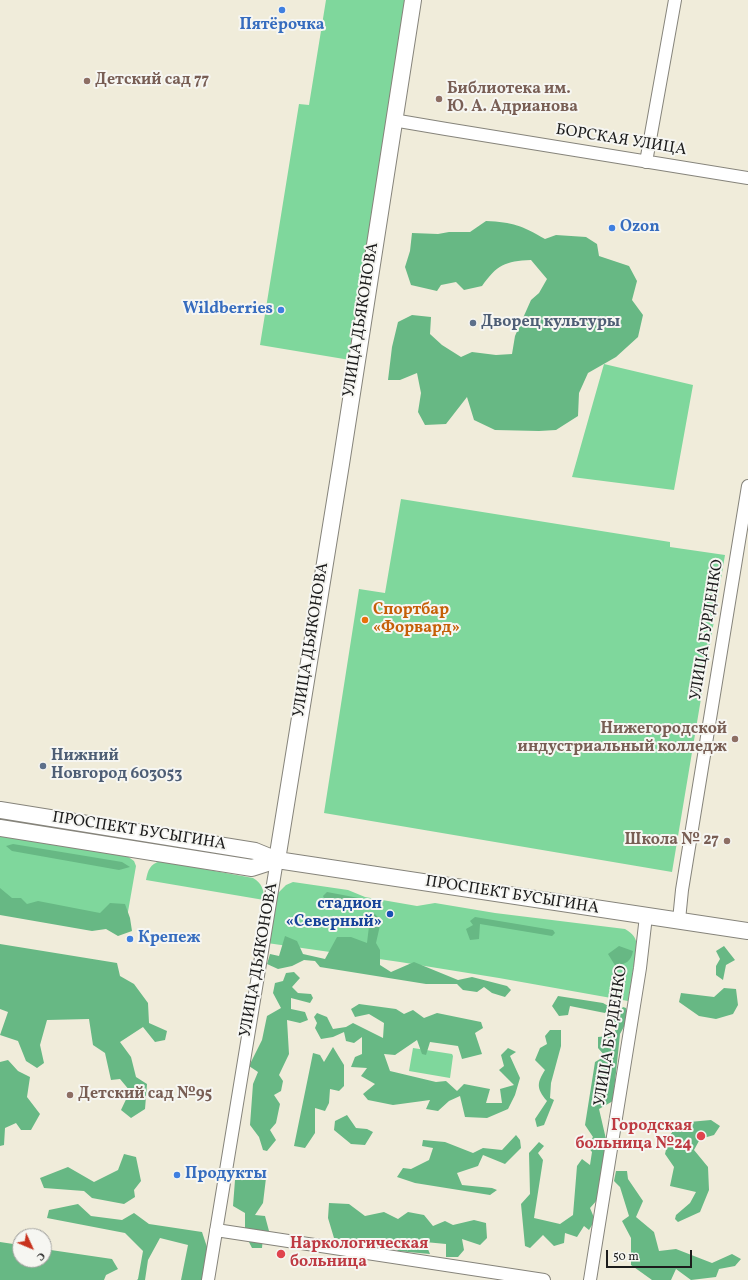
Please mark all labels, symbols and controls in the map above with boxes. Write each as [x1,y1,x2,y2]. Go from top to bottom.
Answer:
marker: Пятёрочка [277,5,287,15]
place label: Пятёрочка [239,16,325,36]
place label: Детский сад 77 [95,71,209,91]
marker: Детский сад 77 [82,76,92,86]
place label: Библиотека им. Ю. А. Адрианова [447,80,578,118]
marker: Библиотека им. Ю. А. Адрианова [434,94,444,104]
street label: БОРСКАЯ УЛИЦА [554,121,688,161]
place label: Ozon [620,218,660,238]
marker: Ozon [607,223,617,233]
street label: УЛИЦА ДЬЯКОНОВА [340,241,384,399]
place label: Wildberries [183,300,273,320]
marker: Wildberries [276,305,286,315]
place label: Дворец культуры [481,313,620,333]
marker: Дворец культуры [468,318,478,328]
street label: УЛИЦА БУРДЕНКО [687,558,729,702]
street label: УЛИЦА ДЬЯКОНОВА [290,561,334,719]
place label: Спортбар «Форвард» [373,601,460,639]
marker: Спортбар «Форвард» [360,615,370,625]
place label: Нижегородской индустриальный колледж [518,720,727,758]
marker: Нижегородской индустриальный колледж [730,734,740,744]
place label: Нижний Новгород 603053 [51,747,182,785]
marker: Нижний Новгород 603053 [38,761,48,771]
street label: ПРОСПЕКТ БУСЫГИНА [51,809,227,855]
place label: Школа № 27 [625,831,719,851]
marker: Школа № 27 [722,836,732,846]
street label: ПРОСПЕКТ БУСЫГИНА [424,873,600,919]
street label: УЛИЦА ДЬЯКОНОВА [237,881,283,1039]
place label: стадион «Северный» [286,895,382,933]
marker: стадион «Северный» [385,909,395,919]
place label: Крепеж [138,929,200,949]
marker: Крепеж [125,934,135,944]
street label: УЛИЦА БУРДЕНКО [591,964,633,1108]
place label: Детский сад №95 [78,1085,212,1105]
marker: Детский сад №95 [65,1090,75,1100]
place label: Городская больница №24 [575,1117,692,1155]
marker: Городская больница №24 [695,1130,707,1142]
place label: Продукты [185,1165,267,1185]
marker: Продукты [172,1170,182,1180]
north arrow [12,1228,52,1268]
place label: Наркологическая больница [290,1235,428,1273]
scale bar [608,1242,694,1268]
text: С [32,1248,48,1264]
marker: Наркологическая больница [275,1248,287,1260]
text: 50 m [613,1249,639,1265]

